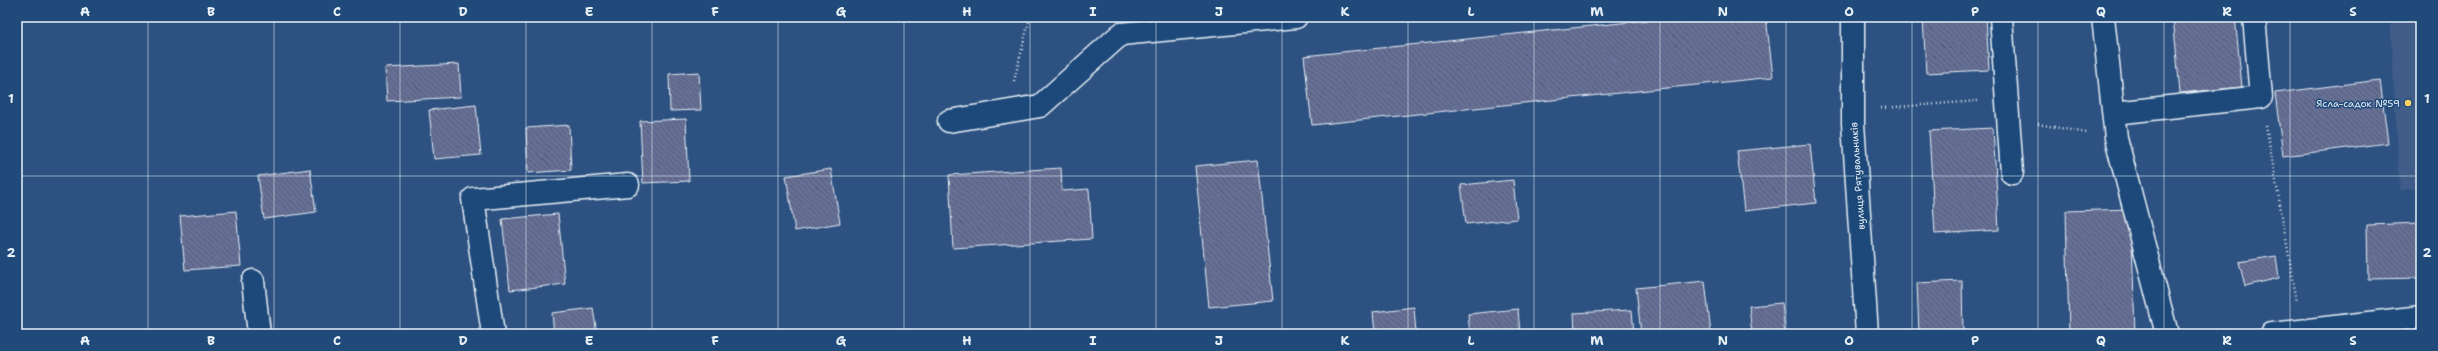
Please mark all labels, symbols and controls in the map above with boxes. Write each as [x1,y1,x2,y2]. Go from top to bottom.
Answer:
text: A [80,3,90,20]
text: B [207,3,215,20]
text: C [333,3,341,20]
text: D [458,3,468,20]
text: E [585,3,594,20]
text: F [711,3,719,20]
text: G [836,3,847,20]
text: H [962,3,972,20]
text: I [1089,3,1097,20]
text: J [1215,3,1223,20]
text: K [1341,3,1350,20]
text: L [1467,3,1475,20]
text: M [1590,3,1604,20]
text: N [1718,3,1728,20]
text: O [1844,3,1854,20]
text: P [1971,3,1979,20]
text: Q [2096,3,2106,20]
text: R [2222,3,2232,20]
text: S [2349,3,2357,20]
text: 1 [8,90,14,107]
text: 1 [2424,90,2430,107]
place label: Ясла-садок №59 [2316,97,2400,110]
marker: Ясла-садок №59 [2403,98,2413,108]
street label: вулиця Рятувальників [1847,122,1868,230]
text: 2 [6,244,16,261]
text: 2 [2422,244,2432,261]
text: A [80,332,90,349]
text: B [207,332,215,349]
text: C [333,332,341,349]
text: D [458,332,468,349]
text: E [585,332,594,349]
text: F [711,332,719,349]
text: G [836,332,847,349]
text: H [962,332,972,349]
text: I [1089,332,1097,349]
text: J [1215,332,1223,349]
text: K [1341,332,1350,349]
text: L [1467,332,1475,349]
text: M [1590,332,1604,349]
text: N [1718,332,1728,349]
text: O [1844,332,1854,349]
text: P [1971,332,1979,349]
text: Q [2096,332,2106,349]
text: R [2222,332,2232,349]
text: S [2349,332,2357,349]

